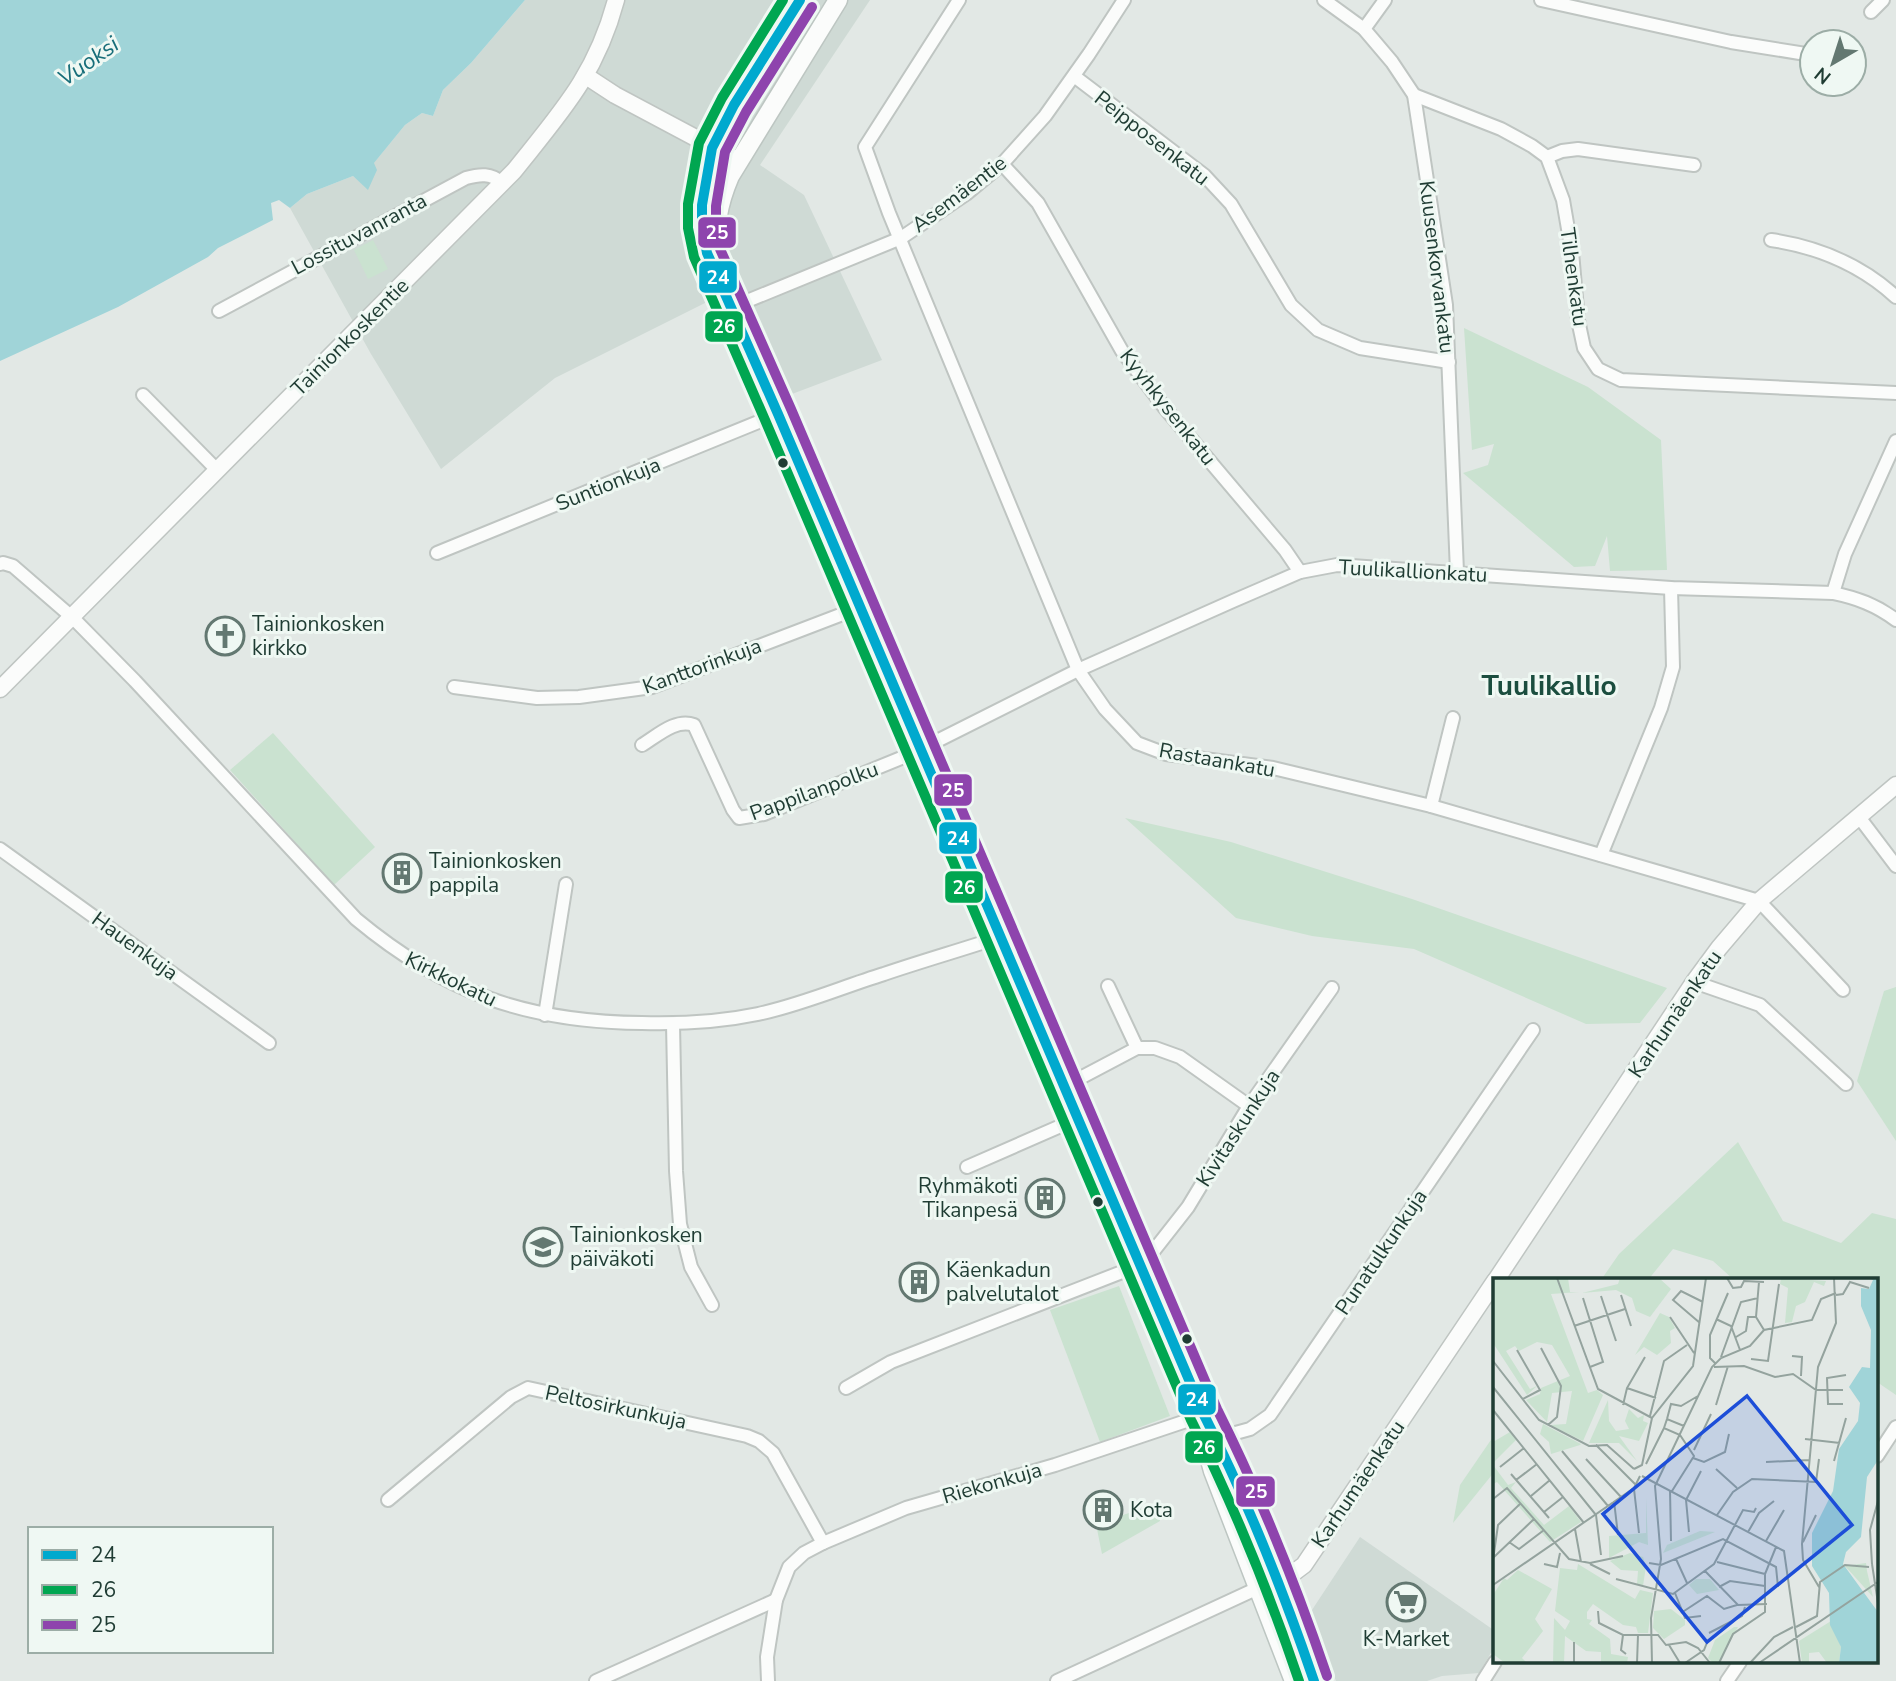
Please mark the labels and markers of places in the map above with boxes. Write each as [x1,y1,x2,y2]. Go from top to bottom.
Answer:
unlabelled marker [776,456,790,470]
place label: Tainionkosken kirkko [252,610,385,662]
church icon: Tainionkosken kirkko [204,615,246,657]
place label: Tainionkosken pappila [429,847,562,899]
building icon: Tainionkosken pappila [381,852,423,894]
place label: Ryhmäkoti Tikanpesä [918,1172,1018,1224]
building icon: Ryhmäkoti Tikanpesä [1024,1177,1066,1219]
unlabelled marker [1091,1195,1105,1209]
place label: Tainionkosken päiväkoti [570,1221,703,1273]
school or university icon: Tainionkosken päiväkoti [522,1226,564,1268]
place label: Käenkadun palvelutalot [946,1256,1059,1308]
building icon: Käenkadun palvelutalot [898,1261,940,1303]
unlabelled marker [1180,1332,1194,1346]
building icon: Kota [1082,1489,1124,1531]
place label: Kota [1130,1496,1173,1524]
supermarket icon: K-Market [1385,1581,1427,1623]
place label: K-Market [1363,1625,1450,1653]

